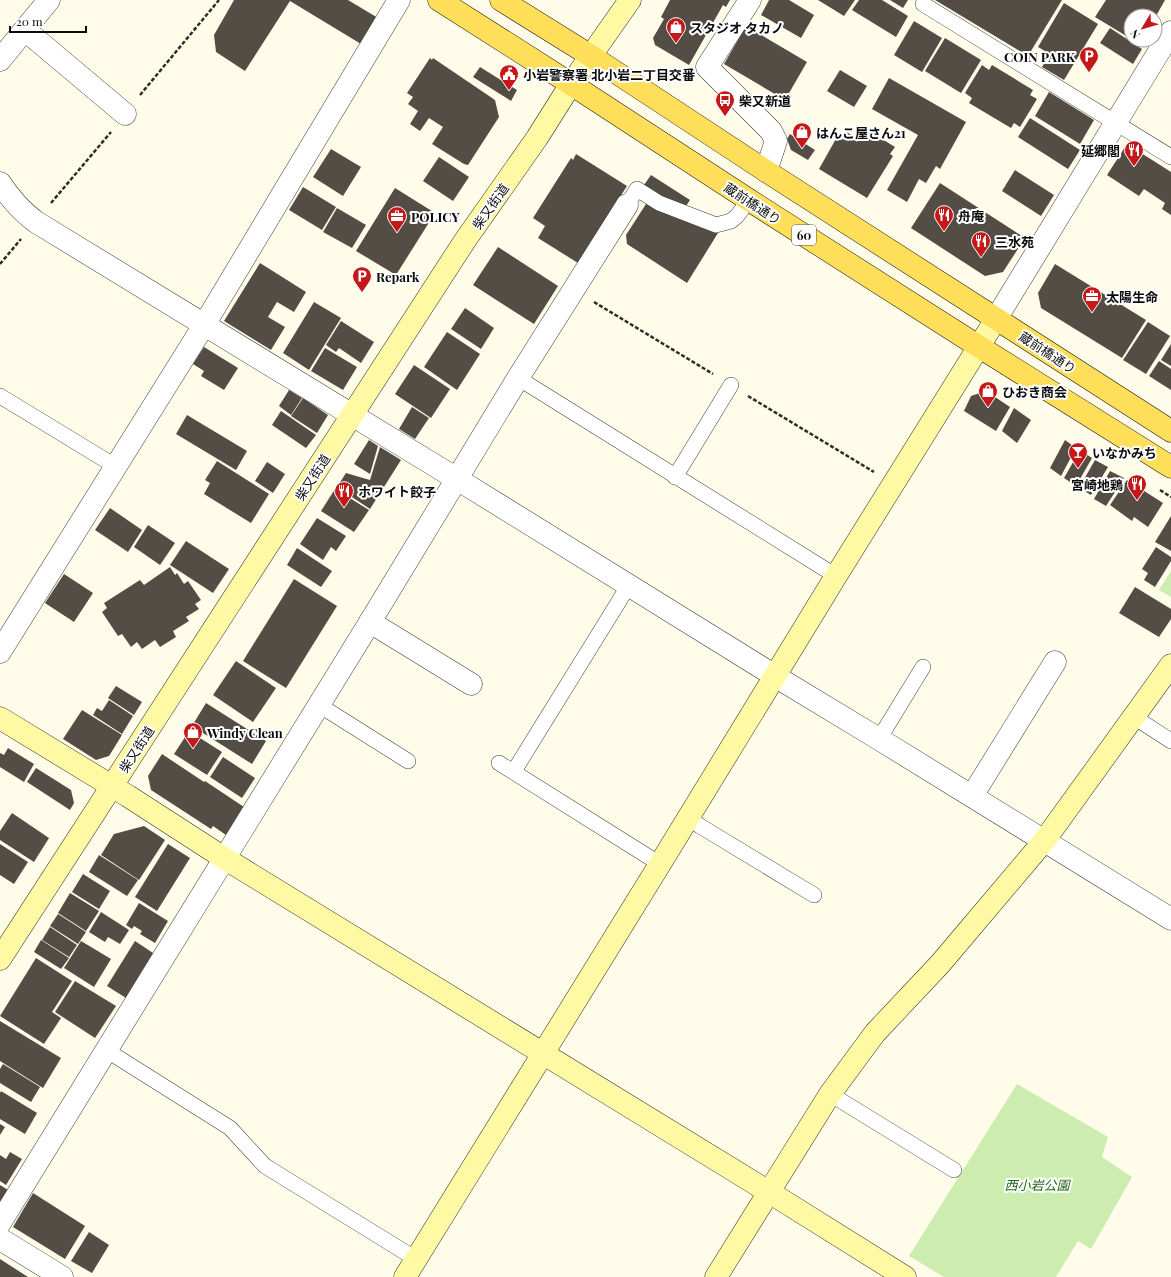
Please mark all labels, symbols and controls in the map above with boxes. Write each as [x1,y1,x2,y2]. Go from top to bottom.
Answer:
scale bar [10,8,86,34]
north arrow [1123,8,1163,48]
text: 20 m [16,13,43,29]
shop icon: スタジオ タカノ [665,16,687,44]
place label: スタジオ タカノ [690,19,784,36]
text: N [1126,27,1143,42]
parking icon: COIN PARK [1078,45,1100,73]
place label: COIN PARK [1004,48,1076,65]
public building icon: 小岩警察署 北小岩二丁目交番 [498,63,520,91]
place label: 小岩警察署 北小岩二丁目交番 [523,66,695,83]
bus stop icon: 柴又新道 [714,89,736,117]
place label: 柴又新道 [739,92,791,109]
shop icon: はんこ屋さん21 [791,121,813,149]
place label: はんこ屋さん21 [816,124,906,141]
restaurant icon: 延郷閣 [1123,139,1145,167]
place label: 延郷閣 [1081,142,1120,159]
street label: 蔵前橋通り [721,178,785,228]
street label: 柴又街道 [468,180,512,232]
restaurant icon: 舟庵 [933,204,955,232]
office icon: POLICY [386,205,408,233]
place label: 舟庵 [958,207,984,224]
place label: POLICY [411,208,460,225]
road number: 60 [792,225,816,245]
restaurant icon: 三水苑 [970,230,992,258]
place label: 三水苑 [995,233,1034,250]
parking icon: Repark [351,265,373,293]
place label: Repark [376,268,420,285]
office icon: 太陽生命 [1081,285,1103,313]
place label: 太陽生命 [1106,288,1158,305]
street label: 蔵前橋通り [1016,327,1080,377]
shop icon: ひおき商会 [977,380,999,408]
place label: ひおき商会 [1002,383,1067,400]
bar icon: いなかみち [1067,441,1089,469]
place label: いなかみち [1092,444,1157,461]
street label: 柴又街道 [291,451,333,503]
restaurant icon: 宮崎地鶏 [1126,473,1148,501]
place label: 宮崎地鶏 [1071,476,1123,493]
restaurant icon: ホワイト餃子 [333,480,355,508]
place label: ホワイト餃子 [358,483,436,500]
shop icon: Windy Clean [182,721,204,749]
street label: 柴又街道 [115,723,157,775]
place label: Windy Clean [206,724,283,741]
park label: 西小岩公園 [1004,1176,1071,1193]

